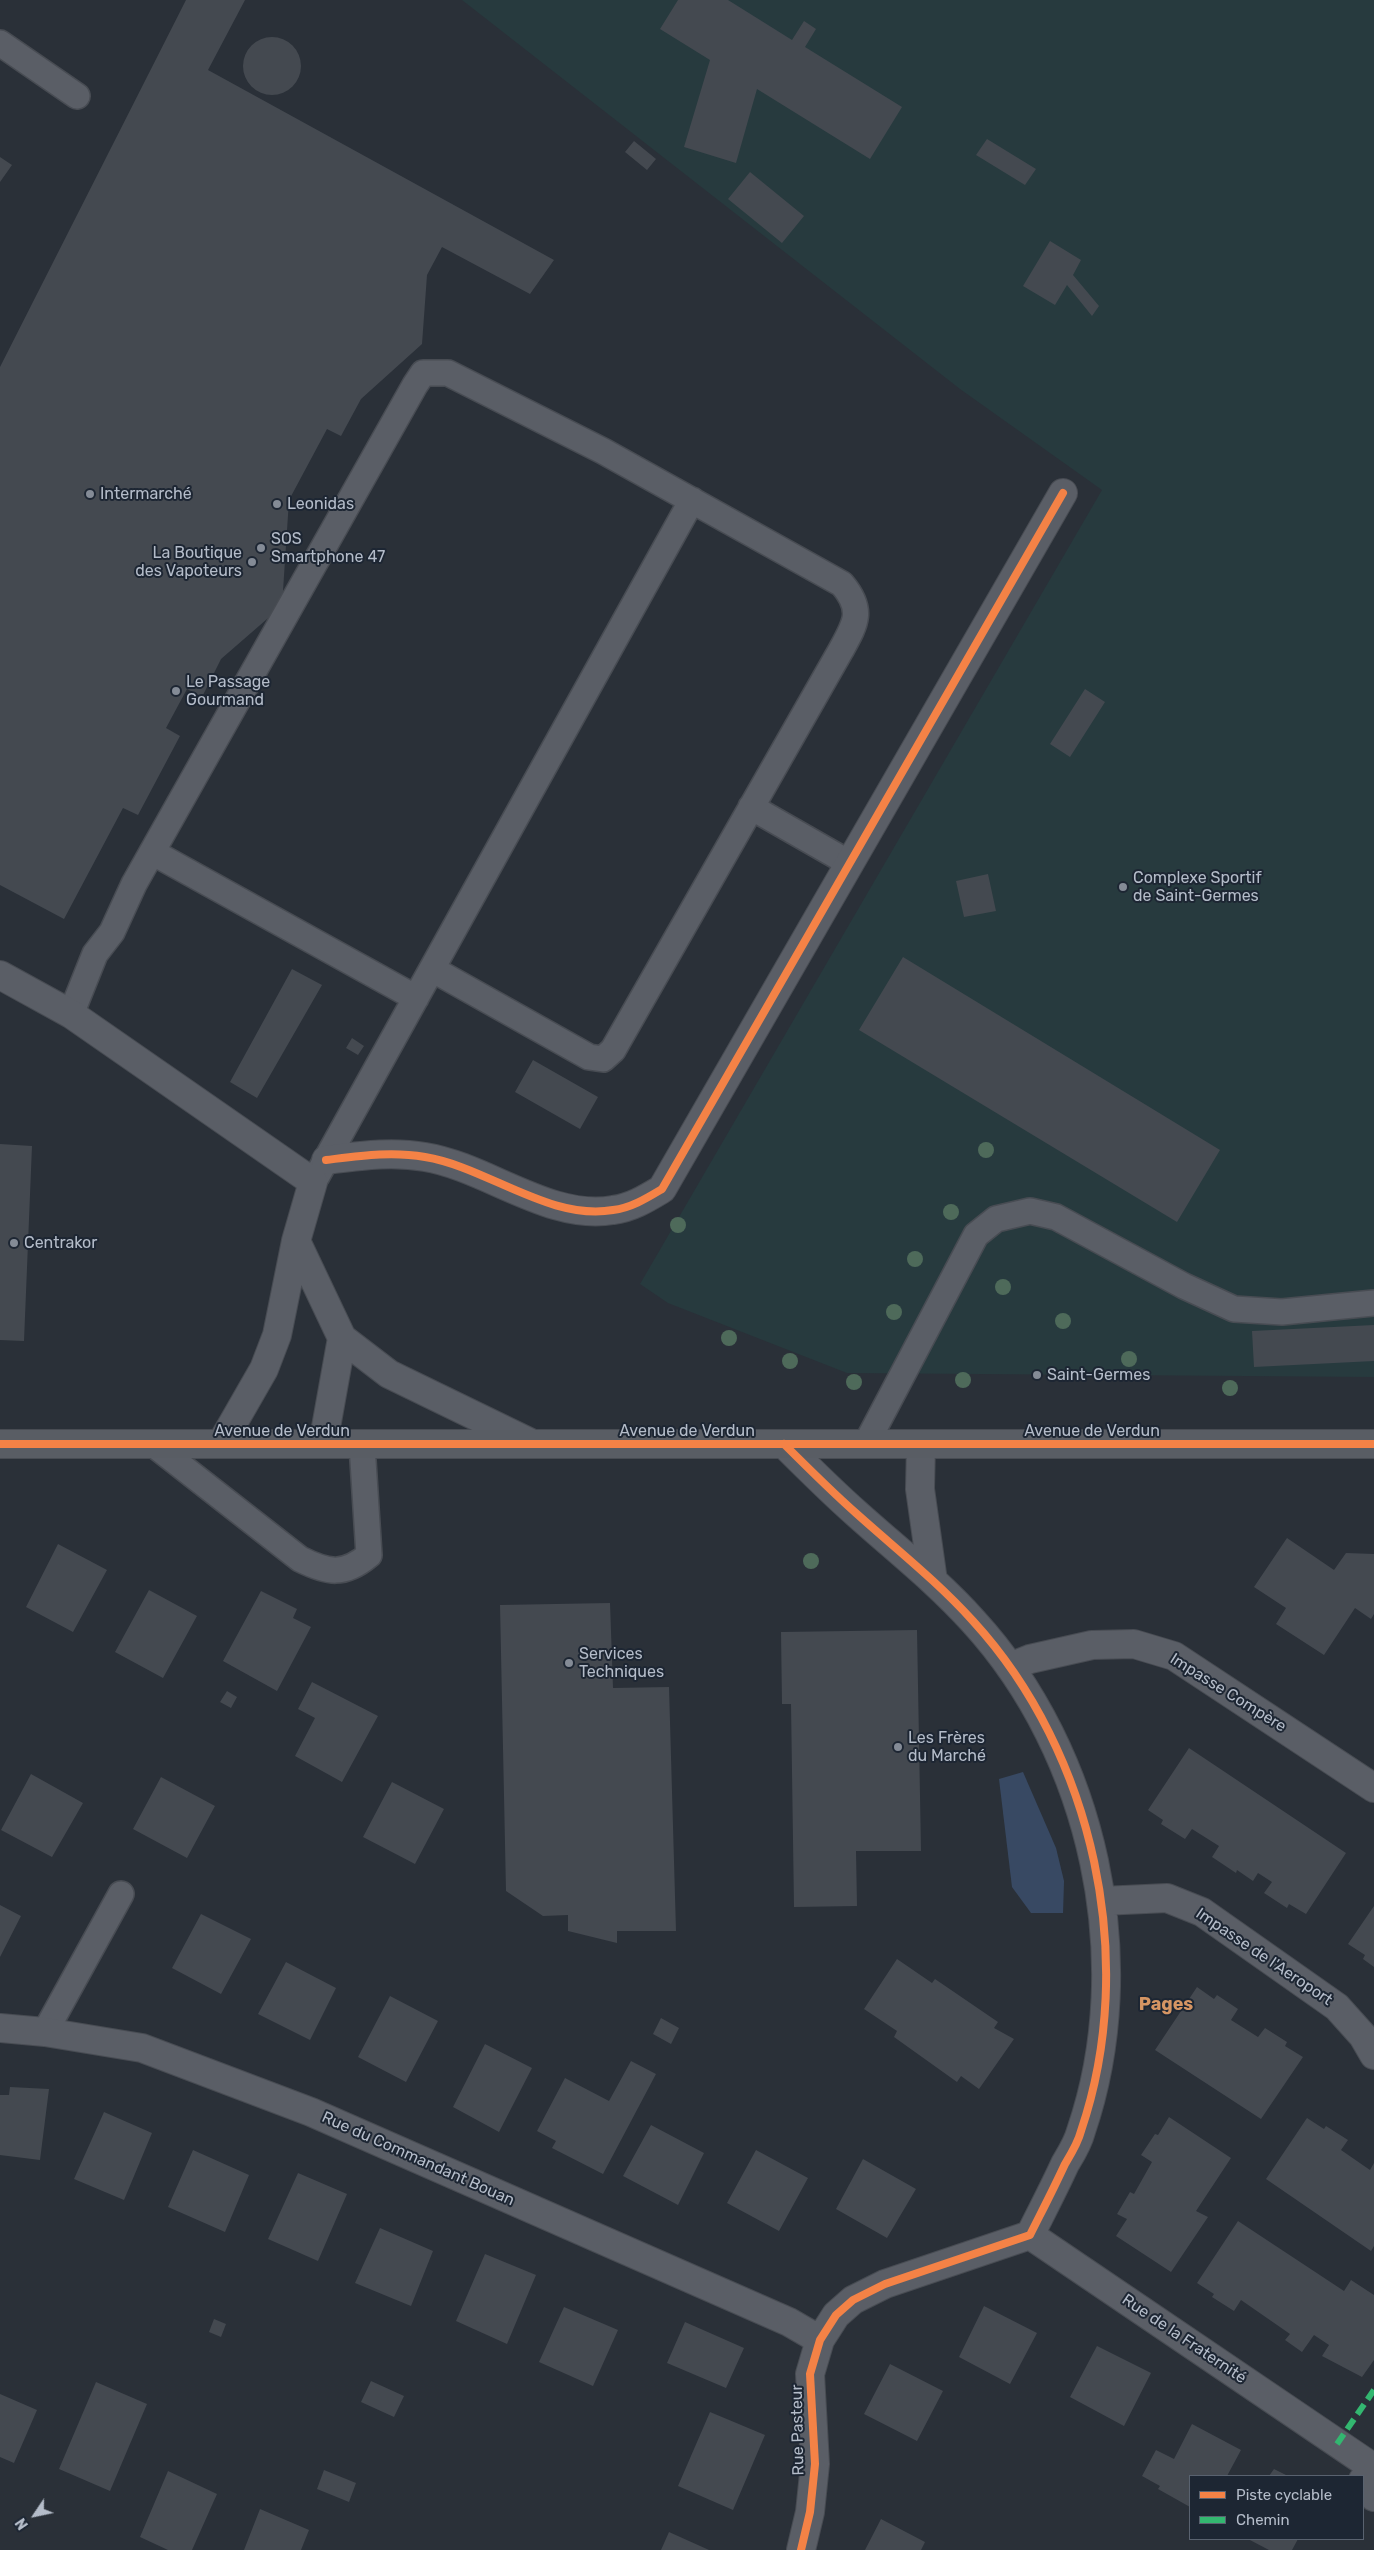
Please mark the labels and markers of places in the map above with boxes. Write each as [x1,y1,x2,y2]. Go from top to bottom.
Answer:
place label: Intermarché [100,484,192,504]
marker: Intermarché [84,488,96,500]
place label: Leonidas [287,494,354,514]
marker: Leonidas [271,498,283,510]
place label: SOS Smartphone 47 [271,529,385,567]
marker: SOS Smartphone 47 [255,542,267,554]
place label: La Boutique des Vapoteurs [135,543,242,581]
marker: La Boutique des Vapoteurs [246,556,258,568]
place label: Le Passage Gourmand [186,672,270,710]
marker: Le Passage Gourmand [170,685,182,697]
place label: Complexe Sportif de Saint-Germes [1133,868,1262,906]
marker: Complexe Sportif de Saint-Germes [1117,881,1129,893]
place label: Centrakor [24,1233,97,1253]
marker: Centrakor [8,1237,20,1249]
place label: Saint-Germes [1047,1365,1150,1385]
marker: Saint-Germes [1031,1369,1043,1381]
place label: Services Techniques [579,1644,664,1682]
marker: Services Techniques [563,1657,575,1669]
place label: Les Frères du Marché [908,1728,986,1766]
marker: Les Frères du Marché [892,1741,904,1753]

